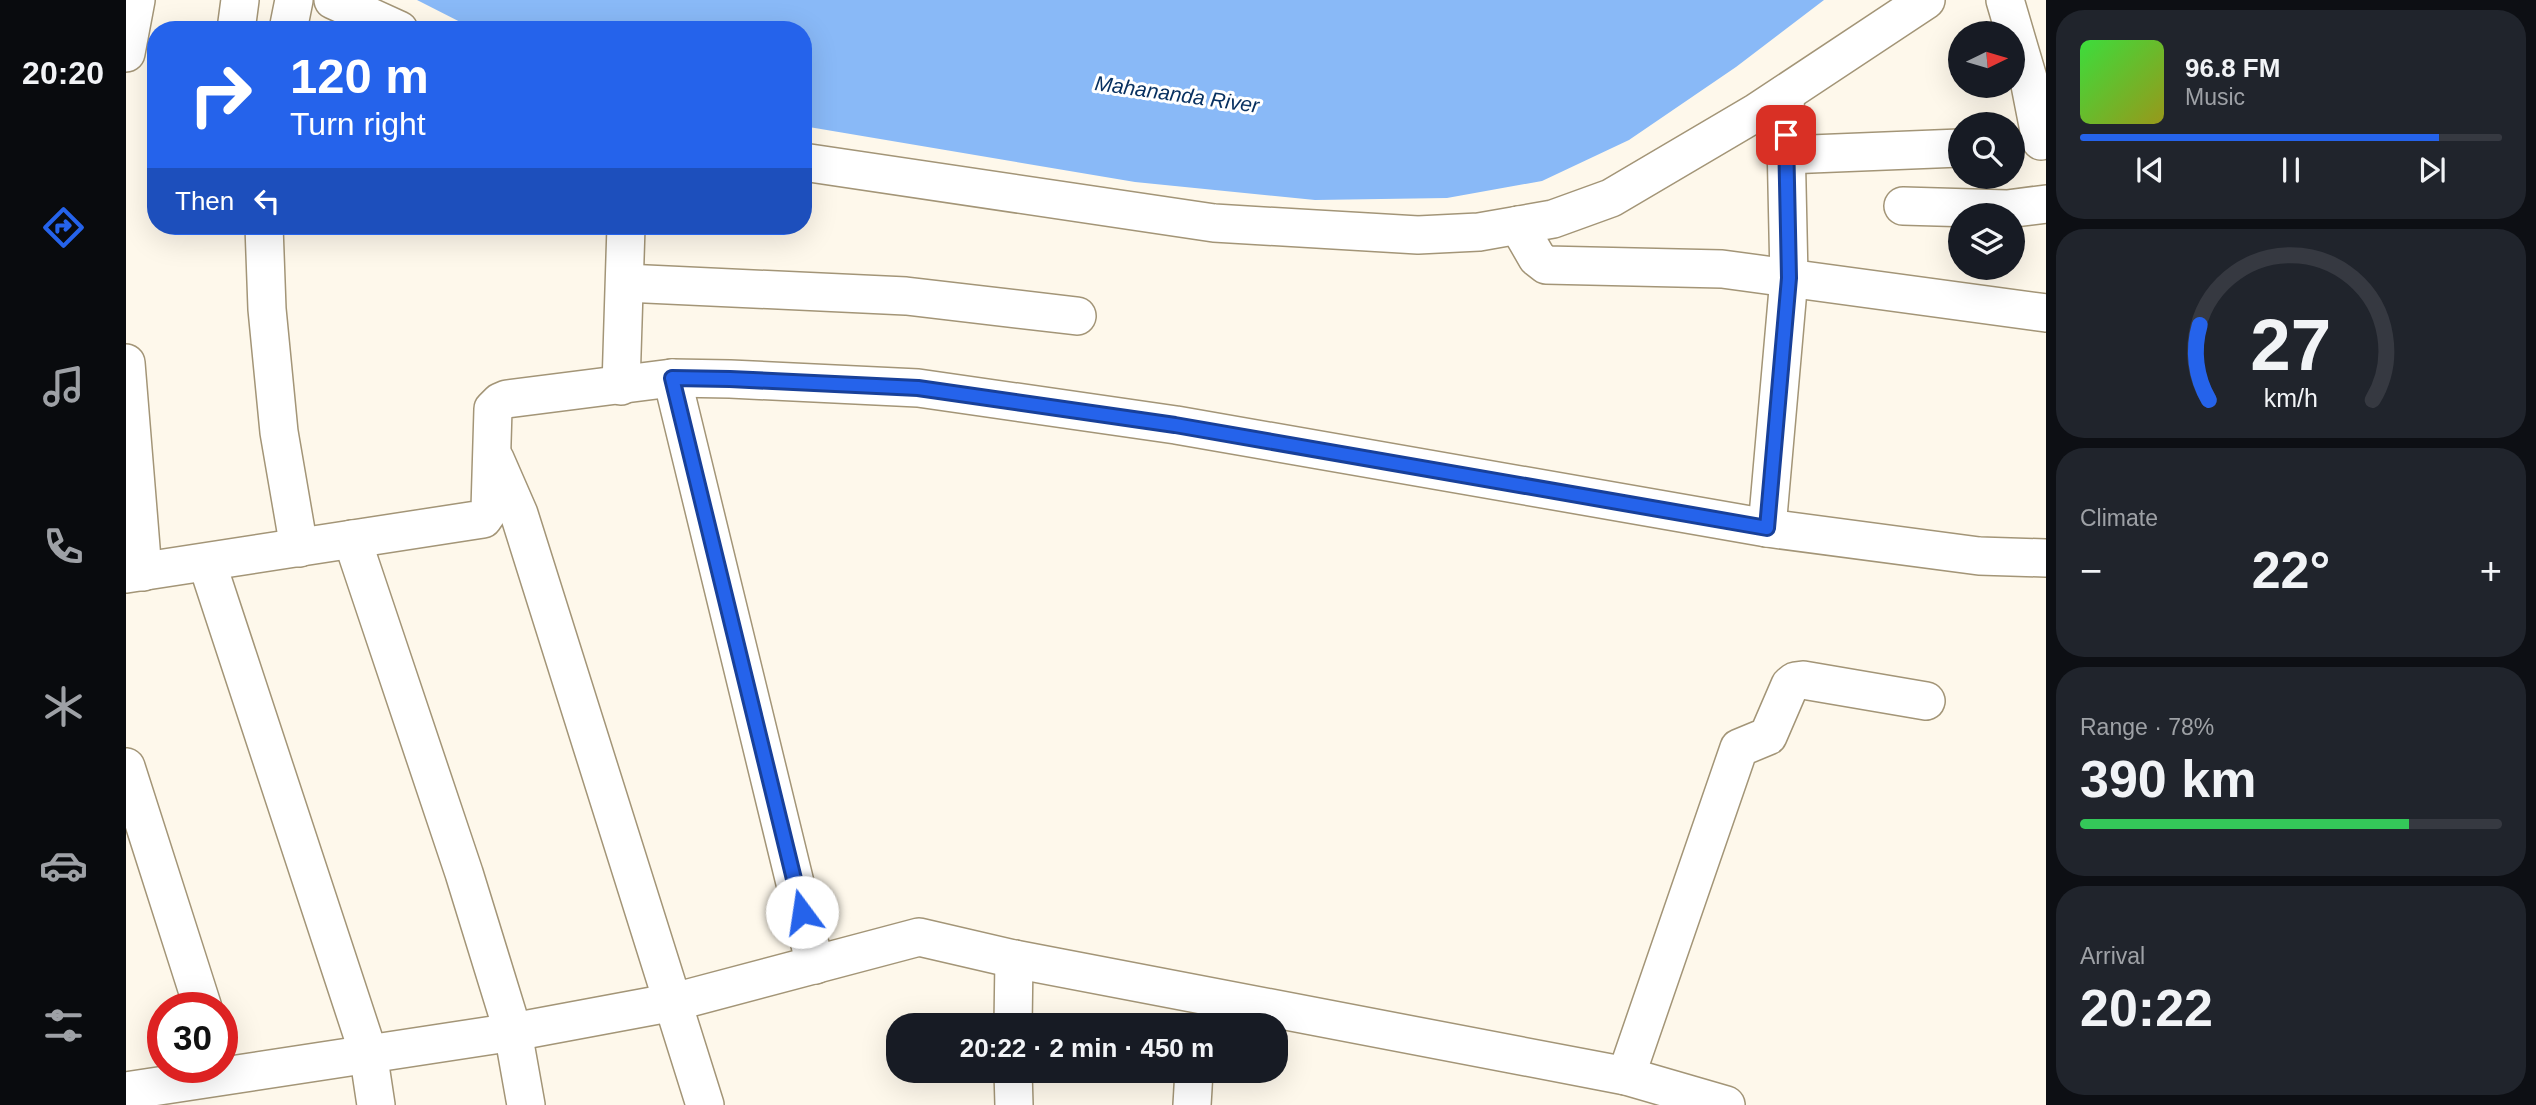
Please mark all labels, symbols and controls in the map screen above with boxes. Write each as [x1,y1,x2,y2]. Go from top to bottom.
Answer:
north arrow [1948,21,2025,98]
map controls [1948,21,2025,280]
icon: right [175,49,266,140]
text: 120 m [290,49,429,103]
text: 96.8 FM [2185,53,2280,83]
text: 20:20 [22,55,104,91]
water label: Mahananda River [1093,71,1262,117]
text: Music [2185,84,2245,110]
pin [1756,105,1816,165]
text: Turn right [290,106,426,142]
button: search [1948,112,2025,189]
icon: arrive [1767,116,1805,154]
icon: previous [2131,151,2169,189]
icon: pause [2272,151,2310,189]
icon: next [2413,151,2451,189]
icon: left [248,182,286,220]
text: Then [175,186,234,216]
icon: directions [39,203,88,252]
button: layers [1948,203,2025,280]
text: 27 [2251,304,2331,385]
icon: music [39,362,88,411]
text: km/h [2264,383,2318,411]
text: Climate [2080,505,2158,531]
icon: phone [39,522,88,571]
text: 22° [2252,541,2330,599]
text: − [2080,550,2102,592]
text: + [2480,550,2502,592]
icon: climate [39,682,88,731]
text: Range · 78% [2080,714,2214,740]
text: 390 km [2080,750,2256,808]
icon: car [39,841,88,890]
position arrow [765,875,839,949]
text: Arrival [2080,943,2145,969]
text: 20:22 [2080,979,2213,1037]
speed limit sign: 30 [147,992,238,1083]
icon: filters [39,1001,88,1050]
text: 20:22 · 2 min · 450 m [960,1033,1214,1063]

